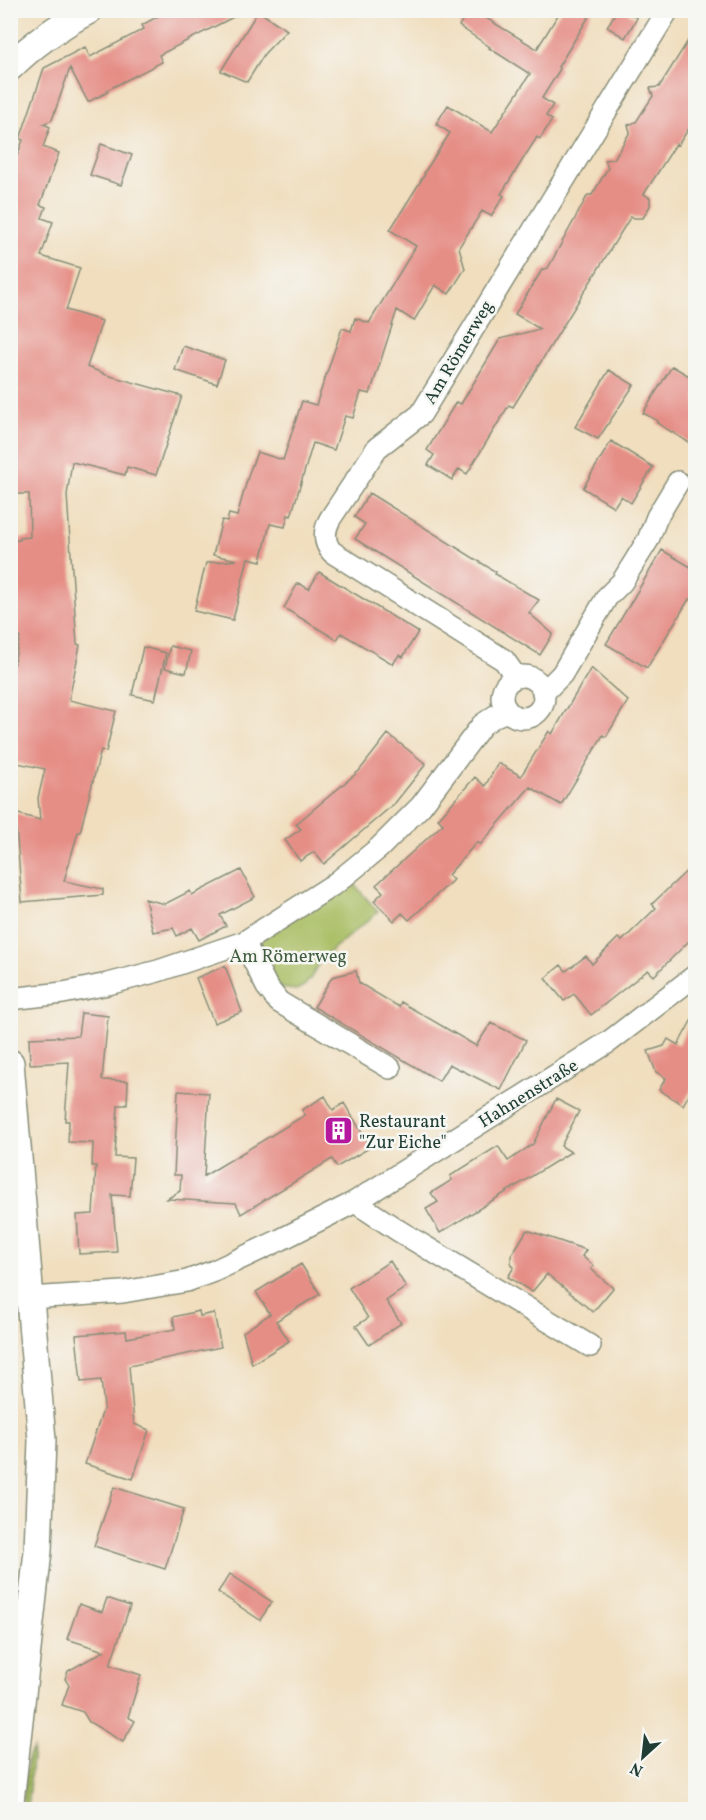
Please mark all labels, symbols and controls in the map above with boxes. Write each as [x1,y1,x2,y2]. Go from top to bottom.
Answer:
street label: Am Römerweg [418,296,500,409]
park label: Am Römerweg [229,945,347,970]
street label: Hahnenstraße [474,1054,583,1135]
place label: Restaurant "Zur Eiche" [359,1110,447,1156]
building icon: Restaurant "Zur Eiche" [322,1115,354,1147]
north arrow [613,1727,673,1787]
text: N [627,1756,647,1781]

